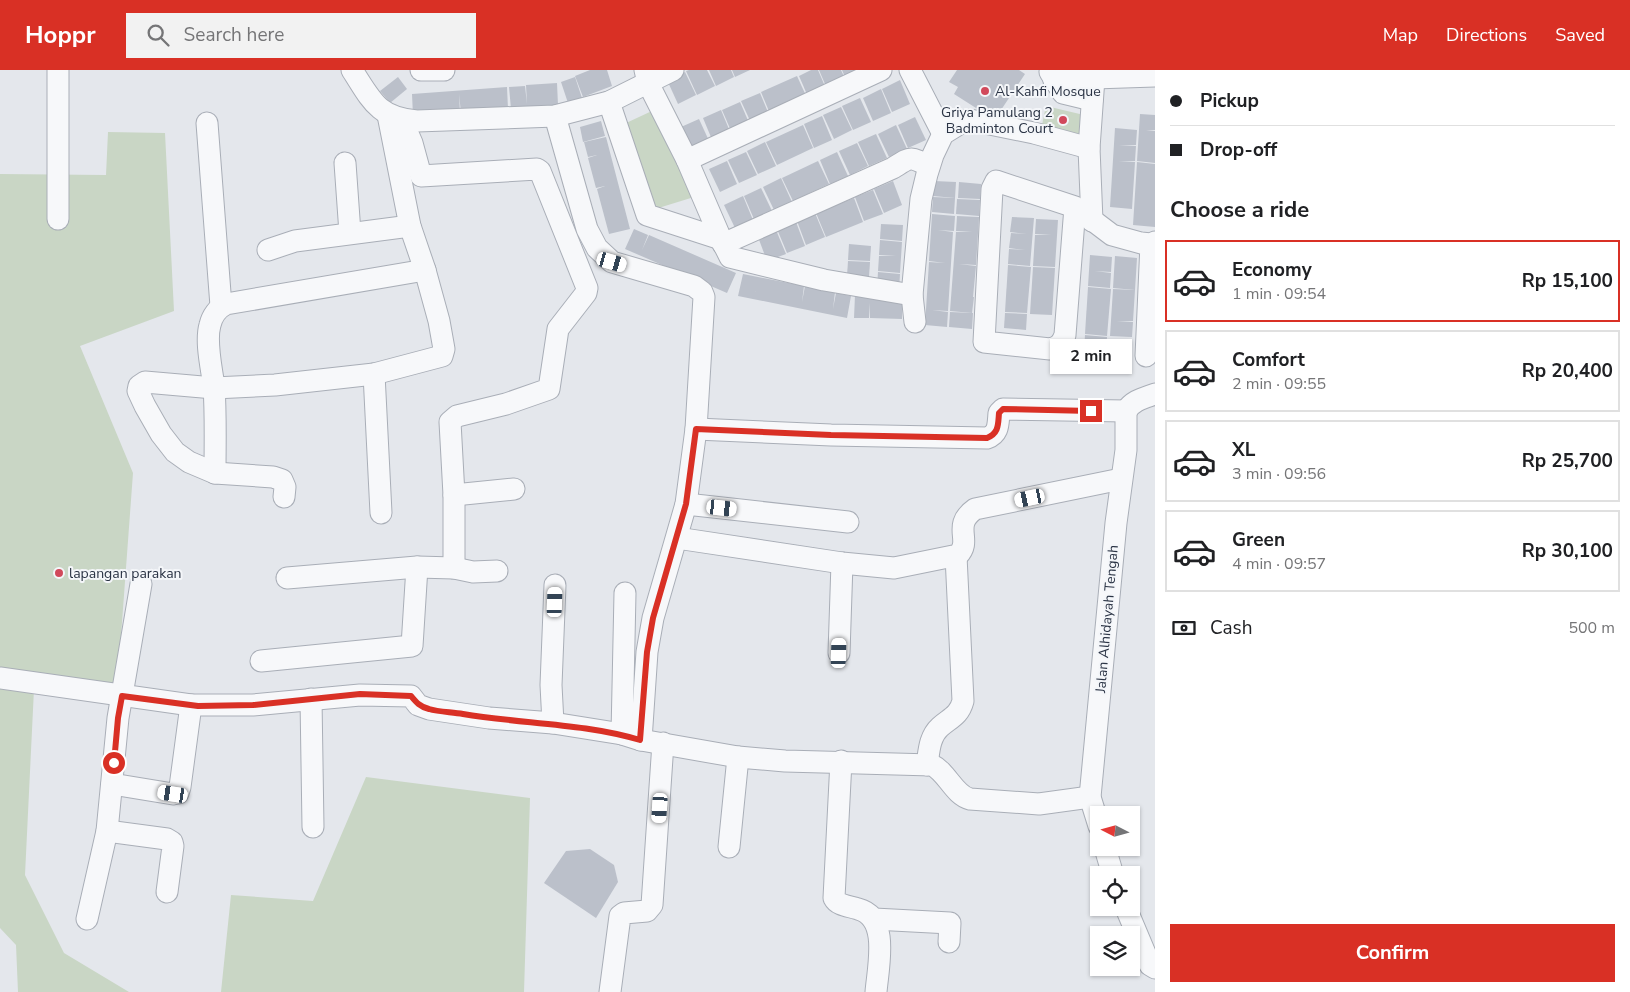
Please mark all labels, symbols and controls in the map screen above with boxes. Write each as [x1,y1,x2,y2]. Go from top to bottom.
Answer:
search box [126,13,476,58]
text: Hoppr [25,19,96,51]
icon: search [144,21,172,49]
text: Search here [184,22,284,48]
text: Map [1383,23,1418,47]
text: Directions [1446,23,1527,47]
text: Saved [1555,23,1605,47]
place label: Al-Kahfi Mosque [995,82,1101,101]
marker: Al-Kahfi Mosque [979,85,991,97]
text: Pickup [1200,88,1259,114]
place label: Griya Pamulang 2 Badminton Court [941,103,1053,138]
marker: Griya Pamulang 2 Badminton Court [1057,114,1069,126]
text: Drop-off [1200,137,1277,163]
text: Choose a ride [1170,195,1309,225]
car [595,251,628,273]
text: Economy [1232,257,1312,283]
icon: car [1172,259,1217,304]
text: Rp 15,100 [1522,268,1613,294]
text: 1 min · 09:54 [1232,283,1326,305]
callout: 2 min [1050,338,1132,374]
text: 2 min [1070,345,1112,367]
text: Comfort [1232,347,1305,373]
icon: car [1172,349,1217,394]
text: Rp 20,400 [1522,358,1613,384]
text: 2 min · 09:55 [1232,373,1326,395]
route end [1080,400,1102,422]
text: XL [1232,437,1255,463]
icon: car [1172,439,1217,484]
text: Rp 25,700 [1522,448,1613,474]
text: 3 min · 09:56 [1232,463,1326,485]
car [1013,488,1046,508]
car [706,499,737,517]
text: Green [1232,527,1285,553]
icon: car [1172,529,1217,574]
text: Rp 30,100 [1522,538,1613,564]
street label: Jalan Alhidayah Tengah [1091,544,1123,695]
text: 4 min · 09:57 [1232,553,1326,575]
place label: lapangan parakan [69,564,182,583]
marker: lapangan parakan [53,567,65,579]
car [546,587,563,617]
icon: cash [1170,614,1198,642]
text: Cash [1210,615,1252,641]
text: 500 m [1568,617,1615,639]
car [830,638,847,668]
route start [103,752,125,774]
car [157,784,188,804]
car [651,793,668,823]
north arrow [1090,806,1140,856]
map controls [1090,806,1140,976]
button: locate [1090,866,1140,916]
button: Confirm [1170,924,1615,982]
button: layers [1090,926,1140,976]

